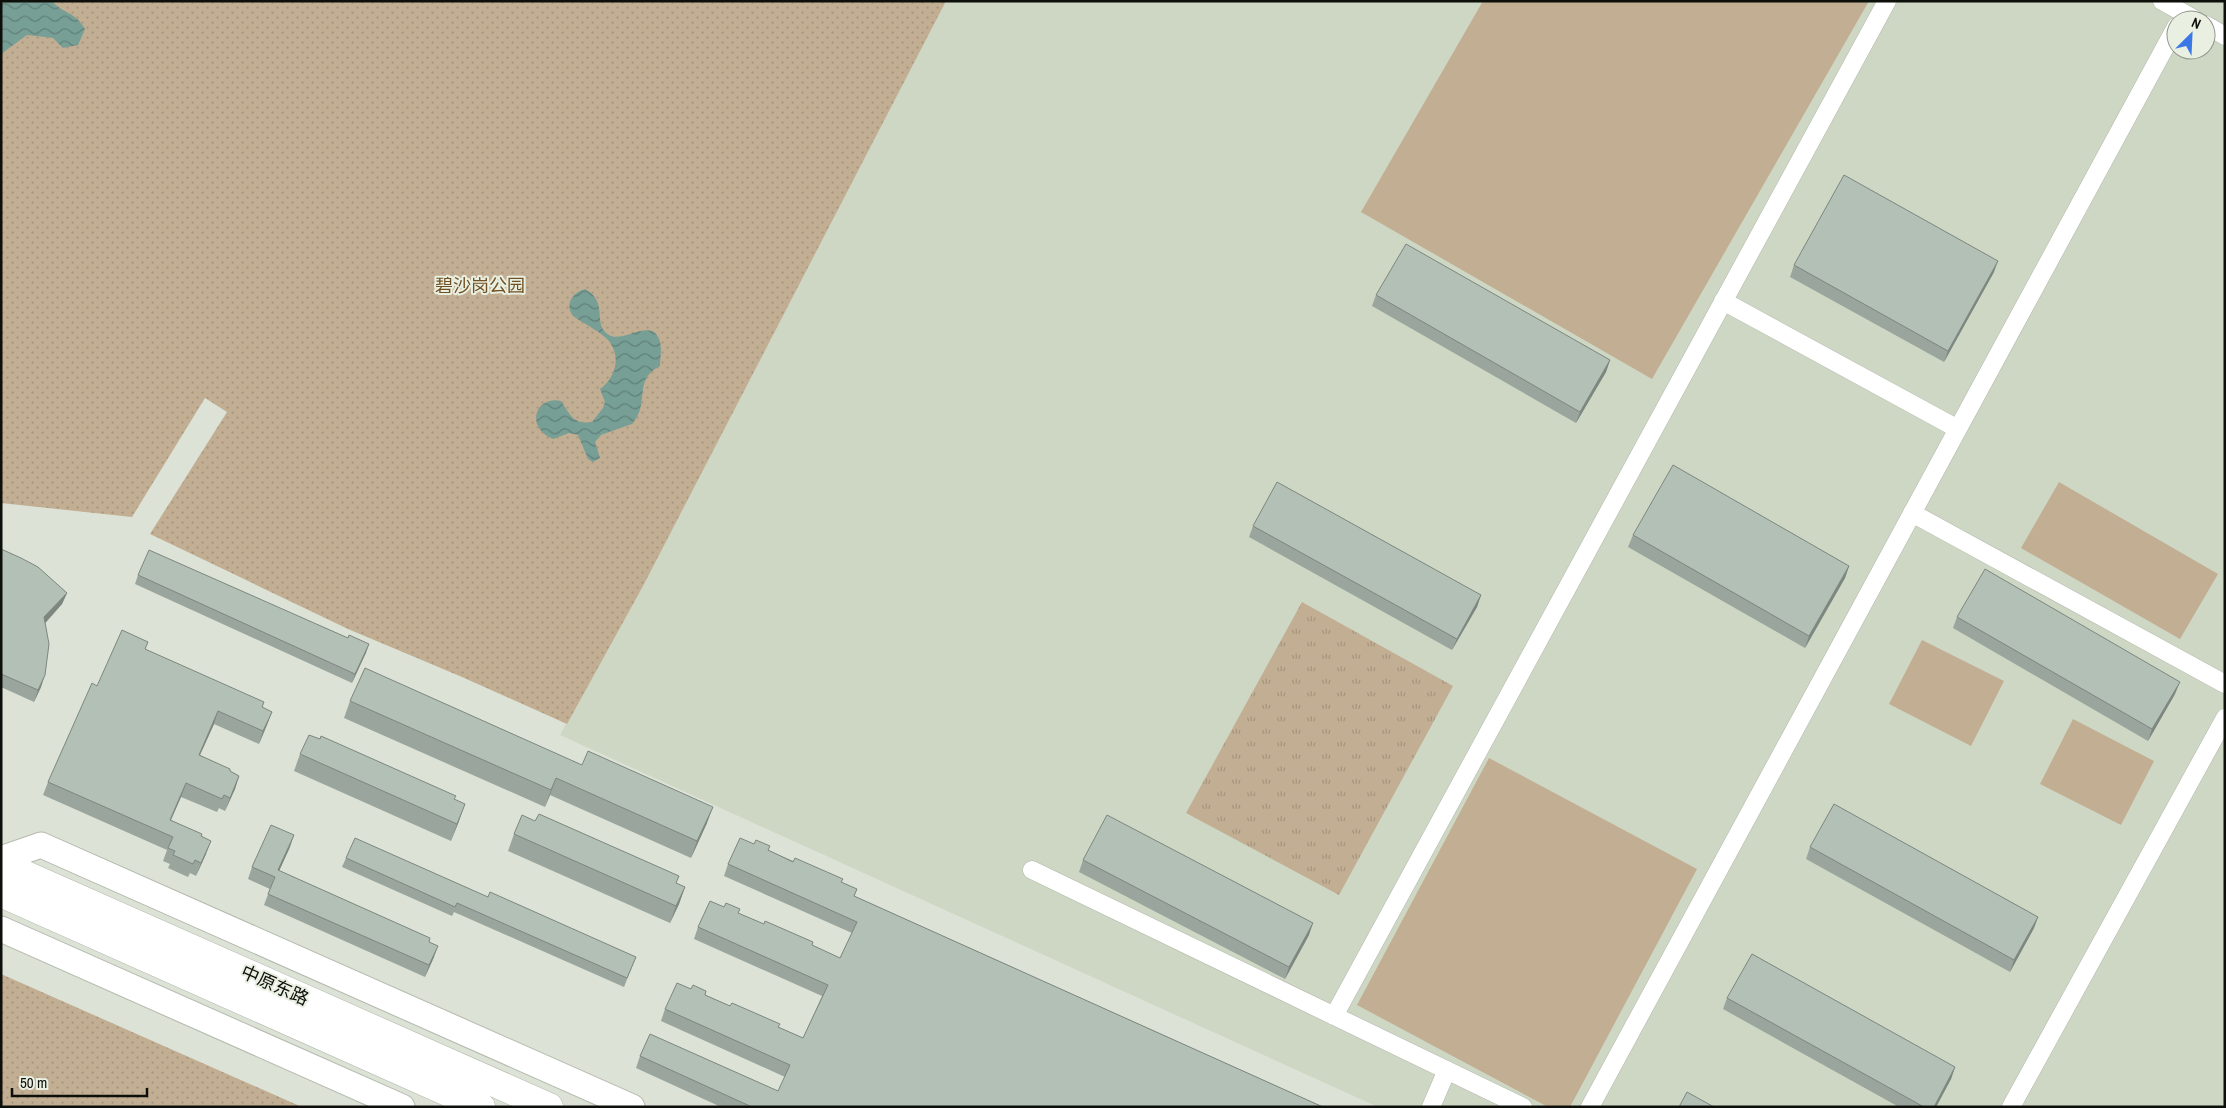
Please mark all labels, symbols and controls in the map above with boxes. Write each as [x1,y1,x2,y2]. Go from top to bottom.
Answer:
north arrow [2166,10,2216,60]
text: N [2189,13,2204,33]
park label: 碧沙岗公园 [435,273,525,298]
street label: 中原东路 [237,959,313,1011]
scale bar [12,1066,148,1098]
text: 50 m [20,1072,47,1093]

